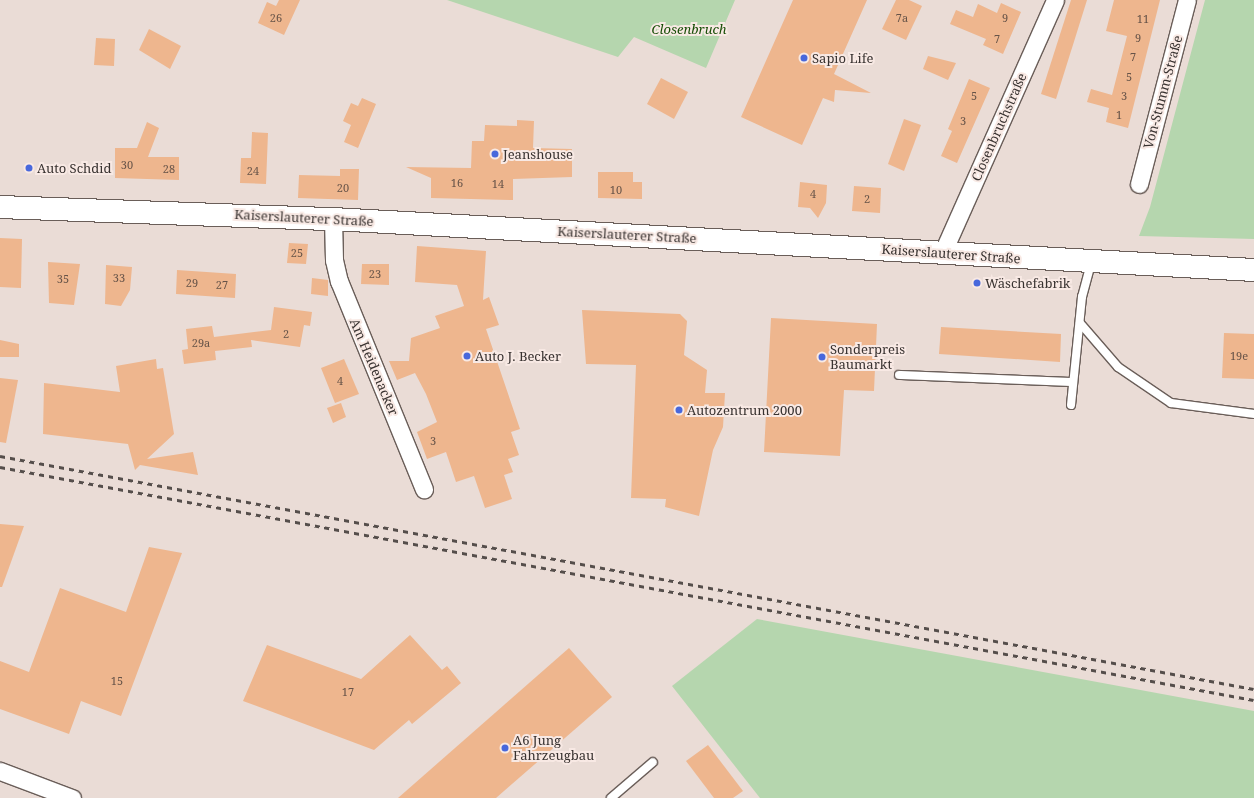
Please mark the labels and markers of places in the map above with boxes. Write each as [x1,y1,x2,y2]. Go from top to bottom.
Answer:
place label: Sapio Life [812,50,873,66]
marker: Sapio Life [799,53,809,63]
place label: Jeanshouse [503,146,573,162]
marker: Jeanshouse [490,149,500,159]
place label: Auto Schdid [37,160,111,176]
marker: Auto Schdid [24,163,34,173]
place label: Wäschefabrik [985,275,1070,291]
marker: Wäschefabrik [972,278,982,288]
place label: Sonderpreis Baumarkt [830,342,905,373]
place label: Auto J. Becker [475,348,561,364]
marker: Auto J. Becker [462,351,472,361]
marker: Sonderpreis Baumarkt [817,352,827,362]
place label: Autozentrum 2000 [687,402,802,418]
marker: Autozentrum 2000 [674,405,684,415]
place label: A6 Jung Fahrzeugbau [513,733,594,764]
marker: A6 Jung Fahrzeugbau [500,743,510,753]

